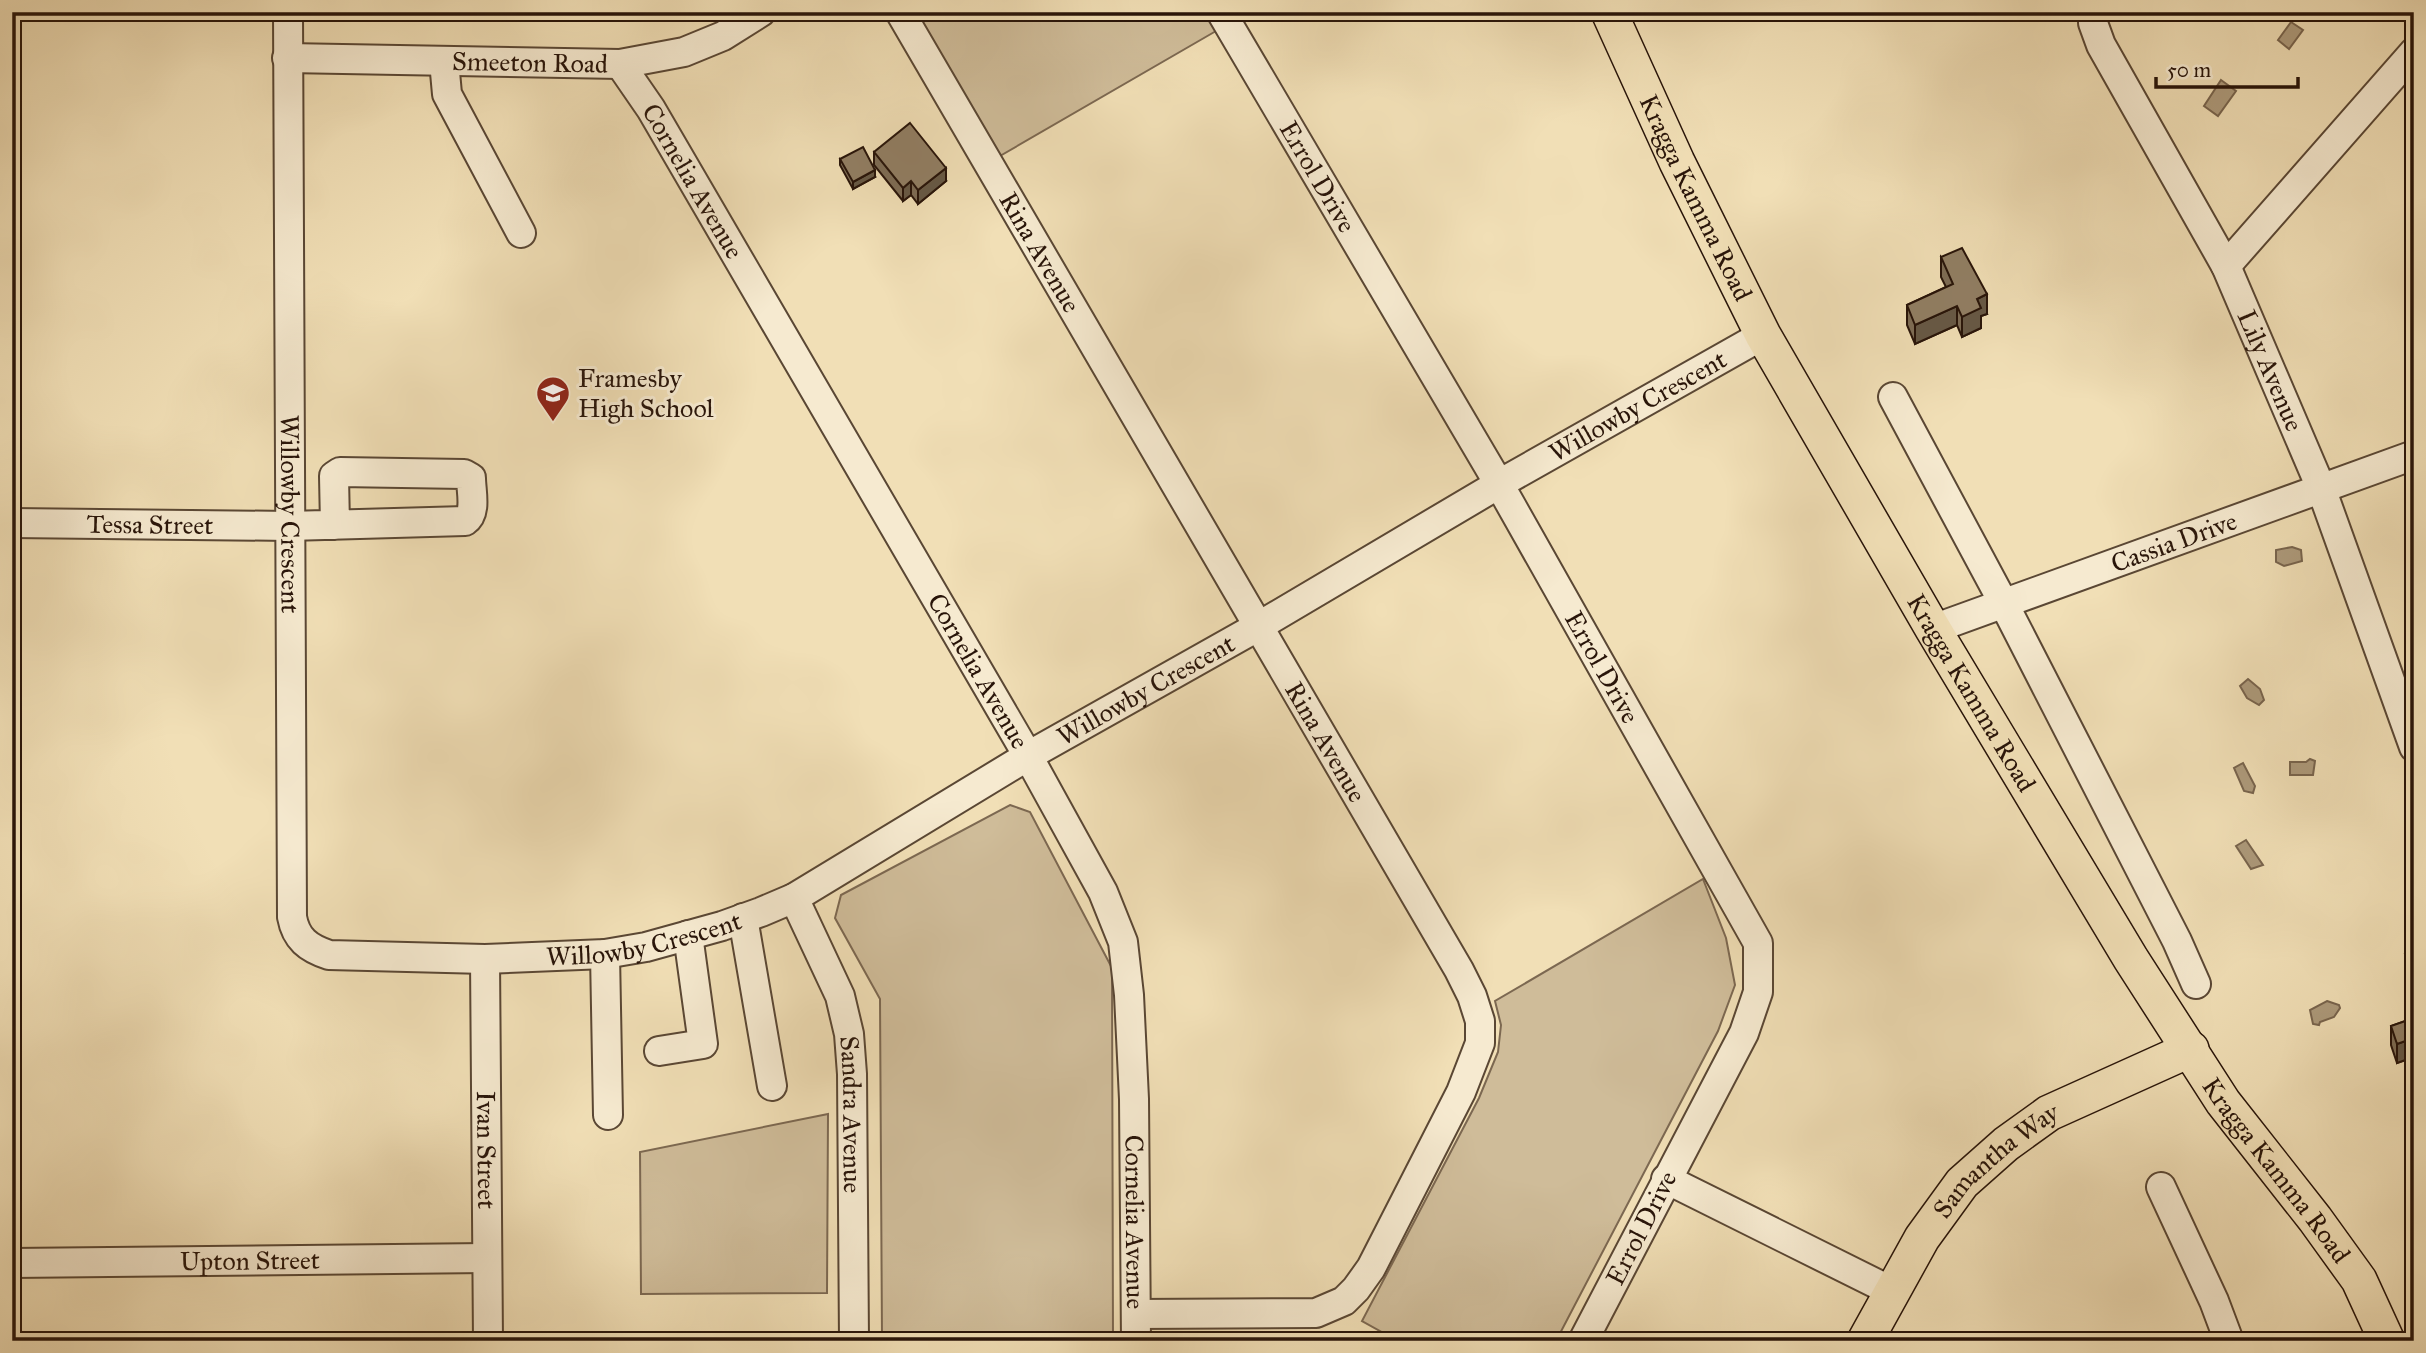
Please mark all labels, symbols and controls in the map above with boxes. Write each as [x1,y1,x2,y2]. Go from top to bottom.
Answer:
street label: Smeeton Road [452,45,608,80]
scale bar [2156,46,2298,90]
text: 50 m [2167,57,2212,83]
street label: Kragga Kamma Road [1633,90,1759,306]
street label: Cornelia Avenue [635,98,751,265]
street label: Errol Drive [1273,115,1363,238]
street label: Rina Avenue [992,186,1088,318]
street label: Lily Avenue [2231,305,2311,436]
street label: Willowby Crescent [1543,343,1732,469]
place label: Framesby High School [578,362,714,424]
school or university icon: Framesby High School [534,374,572,423]
street label: Willowby Crescent [274,415,307,613]
street label: Cassia Drive [2106,504,2241,579]
street label: Tessa Street [86,508,214,541]
street label: Cornelia Avenue [921,587,1036,755]
street label: Kragga Kamma Road [1900,588,2043,798]
street label: Errol Drive [1558,605,1647,729]
street label: Willowby Crescent [1051,627,1240,752]
street label: Rina Avenue [1278,676,1374,808]
street label: Willowby Crescent [545,904,746,972]
street label: Sandra Avenue [833,1035,869,1194]
street label: Kragga Kamma Road [2195,1071,2357,1269]
street label: Ivan Street [470,1091,503,1209]
street label: Samantha Way [1926,1095,2064,1224]
street label: Cornelia Avenue [1118,1135,1152,1309]
street label: Errol Drive [1599,1165,1683,1290]
street label: Upton Street [180,1244,320,1277]

